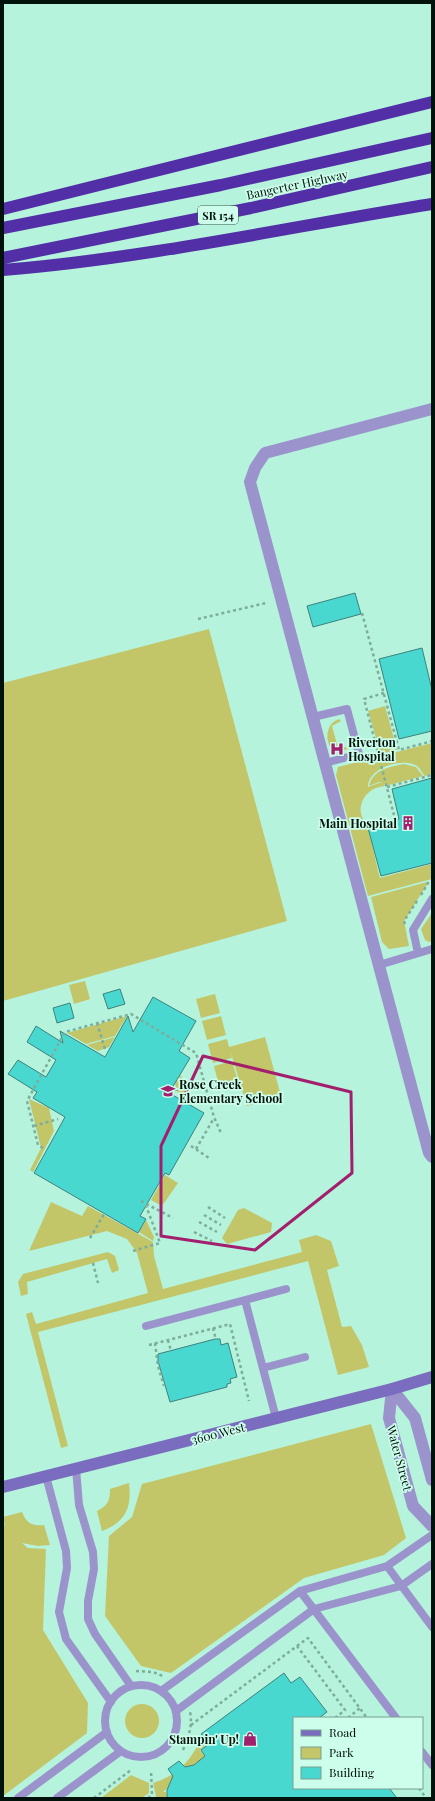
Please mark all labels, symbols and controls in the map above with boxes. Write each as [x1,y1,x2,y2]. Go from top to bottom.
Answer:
street label: Bangerter Highway [245,165,349,203]
road number: SR 154 [198,206,238,224]
place label: Riverton Hospital [348,734,396,764]
hospital icon: Riverton Hospital [329,741,345,757]
place label: Main Hospital [319,815,397,831]
building icon: Main Hospital [400,815,416,831]
place label: Rose Creek Elementary School [179,1076,283,1106]
school or university icon: Rose Creek Elementary School [160,1083,176,1099]
street label: 3600 West [190,1418,247,1447]
street label: Water Street [383,1423,417,1493]
legend [293,1717,423,1789]
text: Road [329,1724,356,1740]
place label: Stampin' Up! [169,1731,239,1747]
shop icon: Stampin' Up! [242,1731,258,1747]
text: Park [329,1744,354,1760]
text: Building [329,1764,375,1780]

